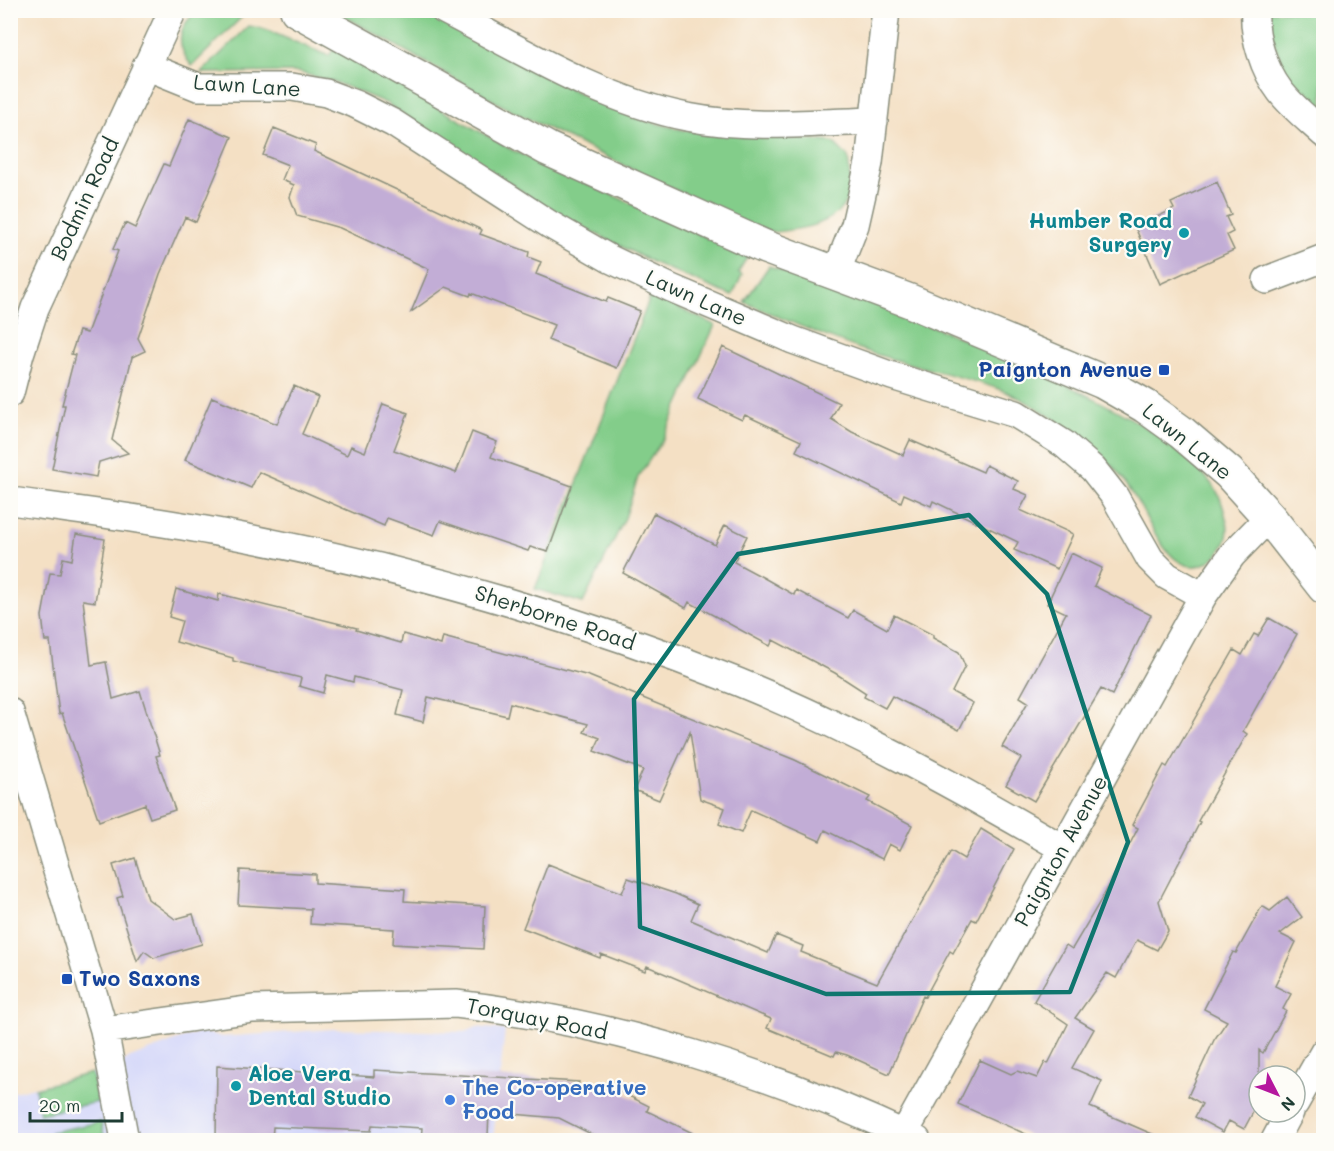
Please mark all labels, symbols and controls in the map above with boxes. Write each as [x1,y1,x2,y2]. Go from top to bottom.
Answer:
street label: Lawn Lane [193,67,302,102]
street label: Bodmin Road [43,133,124,264]
place label: Humber Road Surgery [1029,206,1172,258]
marker: Humber Road Surgery [1177,226,1191,240]
street label: Lawn Lane [642,262,751,331]
place label: Paignton Avenue [978,355,1152,382]
marker: Paignton Avenue [1157,363,1171,377]
street label: Lawn Lane [1138,397,1238,485]
street label: Sherborne Road [472,578,639,655]
street label: Paignton Avenue [1007,770,1112,931]
place label: Two Saxons [79,964,200,991]
marker: Two Saxons [60,972,74,986]
street label: Torquay Road [465,991,610,1044]
place label: Aloe Vera Dental Studio [248,1059,391,1110]
north arrow [1247,1064,1307,1124]
place label: The Co-operative Food [462,1073,647,1124]
marker: Aloe Vera Dental Studio [229,1079,243,1093]
scale bar [30,1085,122,1123]
text: 20 m [39,1093,80,1117]
marker: The Co-operative Food [443,1093,457,1107]
text: N [1277,1093,1300,1116]

